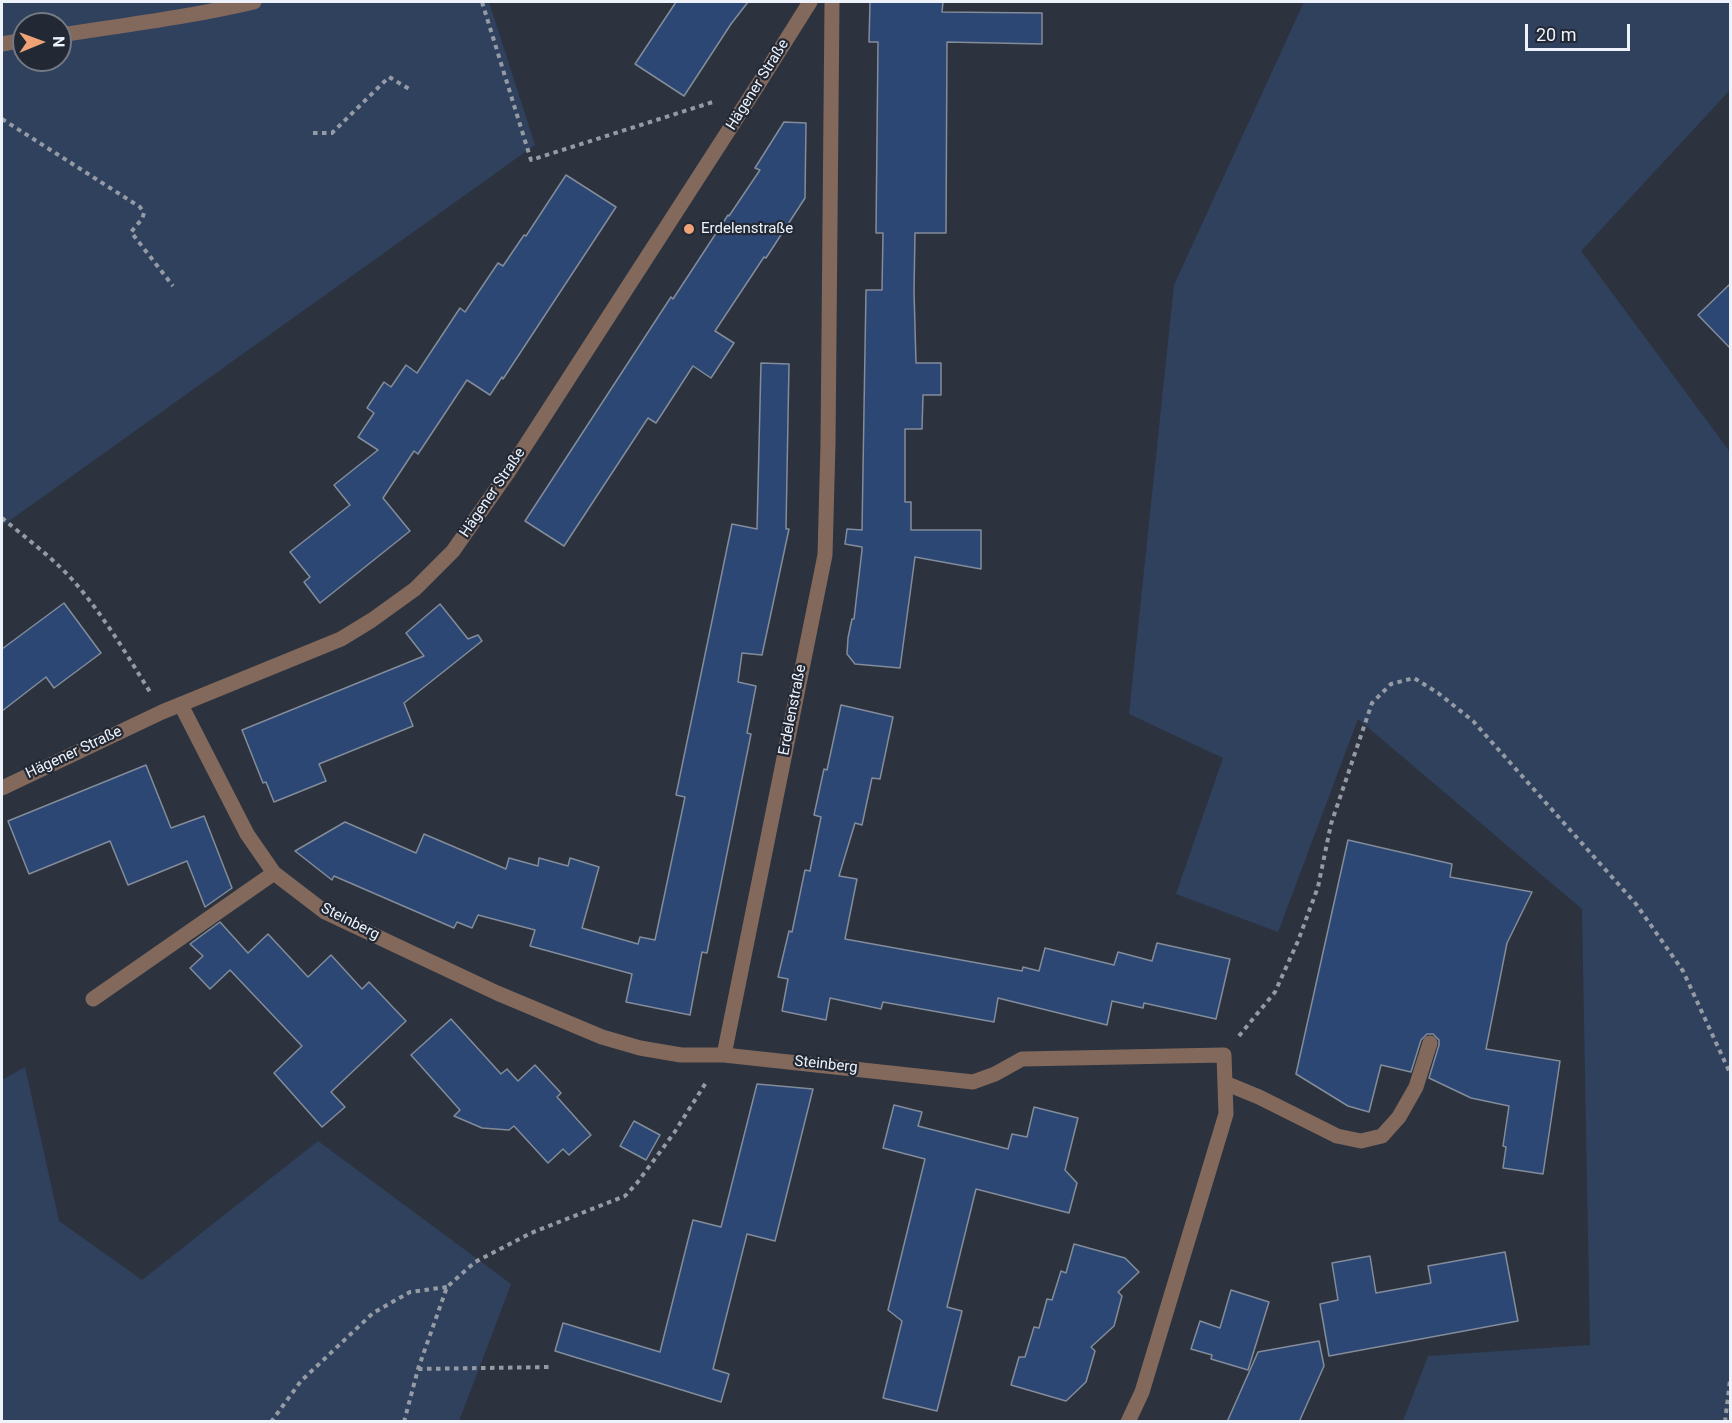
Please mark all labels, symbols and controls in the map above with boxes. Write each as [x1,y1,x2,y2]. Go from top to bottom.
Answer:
north arrow [12,12,72,72]
scale bar [1528,12,1633,50]
text: 20 m [1536,24,1576,45]
text: N [49,36,68,48]
street label: Hägener Straße [723,36,793,134]
place label: Erdelenstraße [701,220,793,238]
marker: Erdelenstraße [682,222,696,236]
street label: Hägener Straße [456,445,530,541]
street label: Erdelenstraße [775,663,811,757]
street label: Hägener Straße [23,723,125,783]
street label: Steinberg [318,900,382,944]
street label: Steinberg [794,1053,858,1077]

